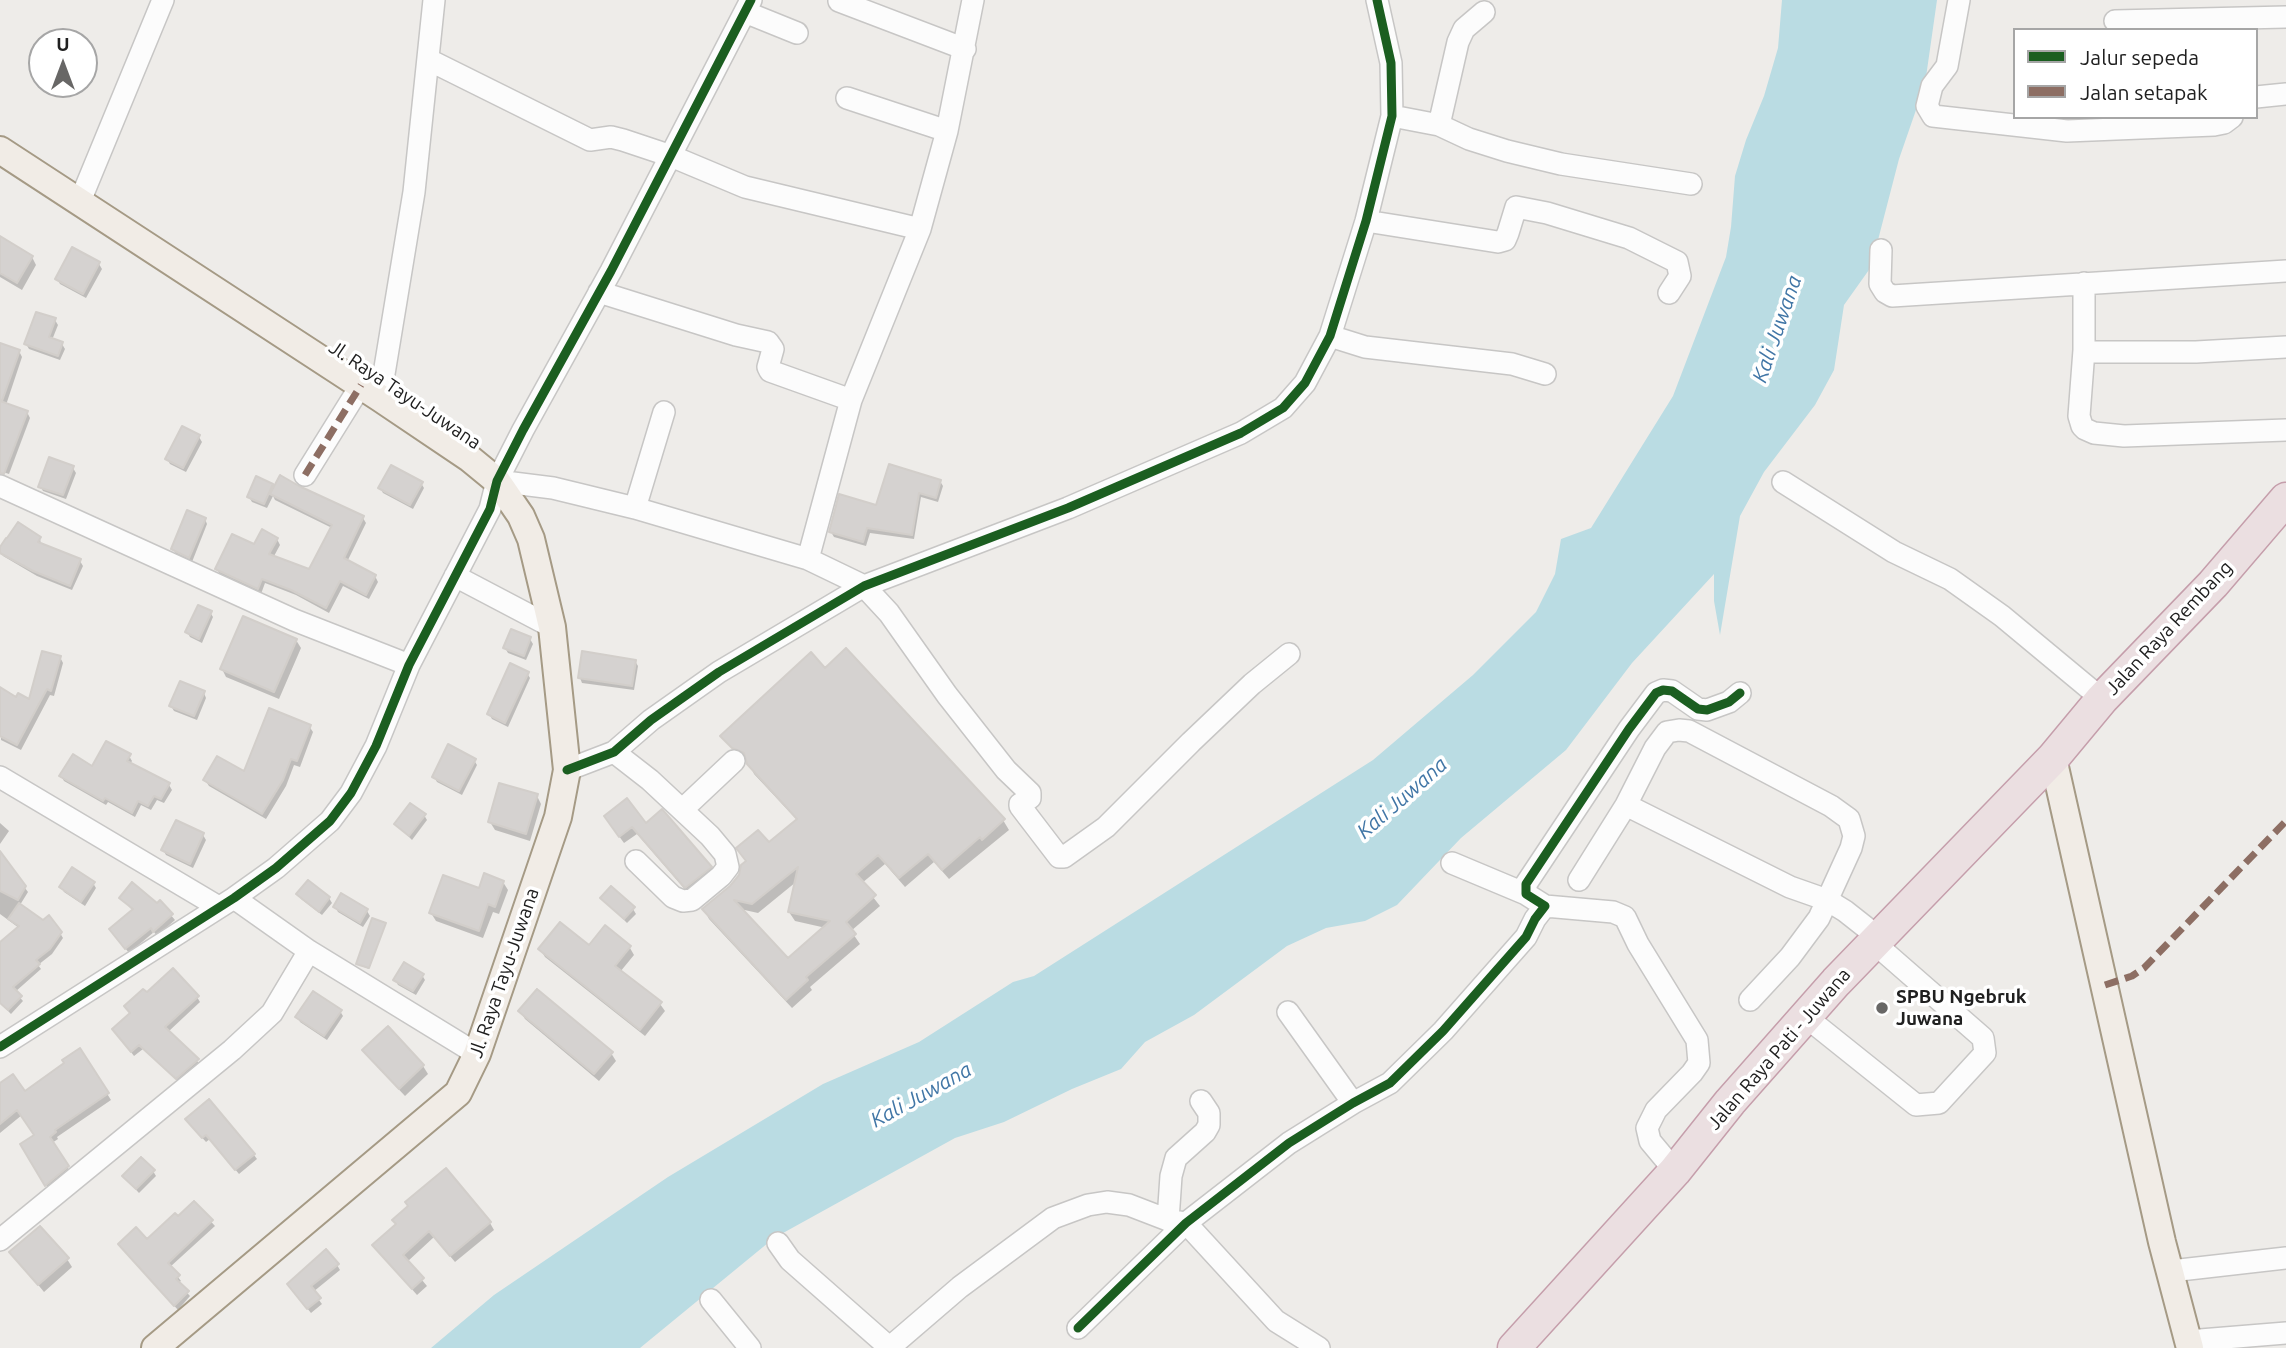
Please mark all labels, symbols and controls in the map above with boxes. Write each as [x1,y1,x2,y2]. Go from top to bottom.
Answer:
north arrow [28,28,98,98]
legend [2013,28,2258,119]
text: U [56,33,70,55]
text: Jalur sepeda [2080,45,2199,69]
text: Jalan setapak [2080,80,2208,104]
water label: Kali Juwana [1747,272,1807,386]
street label: Jl. Raya Tayu-Juwana [325,336,485,454]
street label: Jalan Raya Rembang [2101,556,2237,700]
water label: Kali Juwana [1352,752,1452,844]
street label: Jl. Raya Tayu-Juwana [464,885,544,1061]
street label: Jalan Raya Pati - Juwana [1703,964,1855,1134]
place label: SPBU Ngebruk Juwana [1896,986,2027,1030]
marker: SPBU Ngebruk Juwana [1874,1000,1890,1016]
water label: Kali Juwana [866,1057,976,1133]

